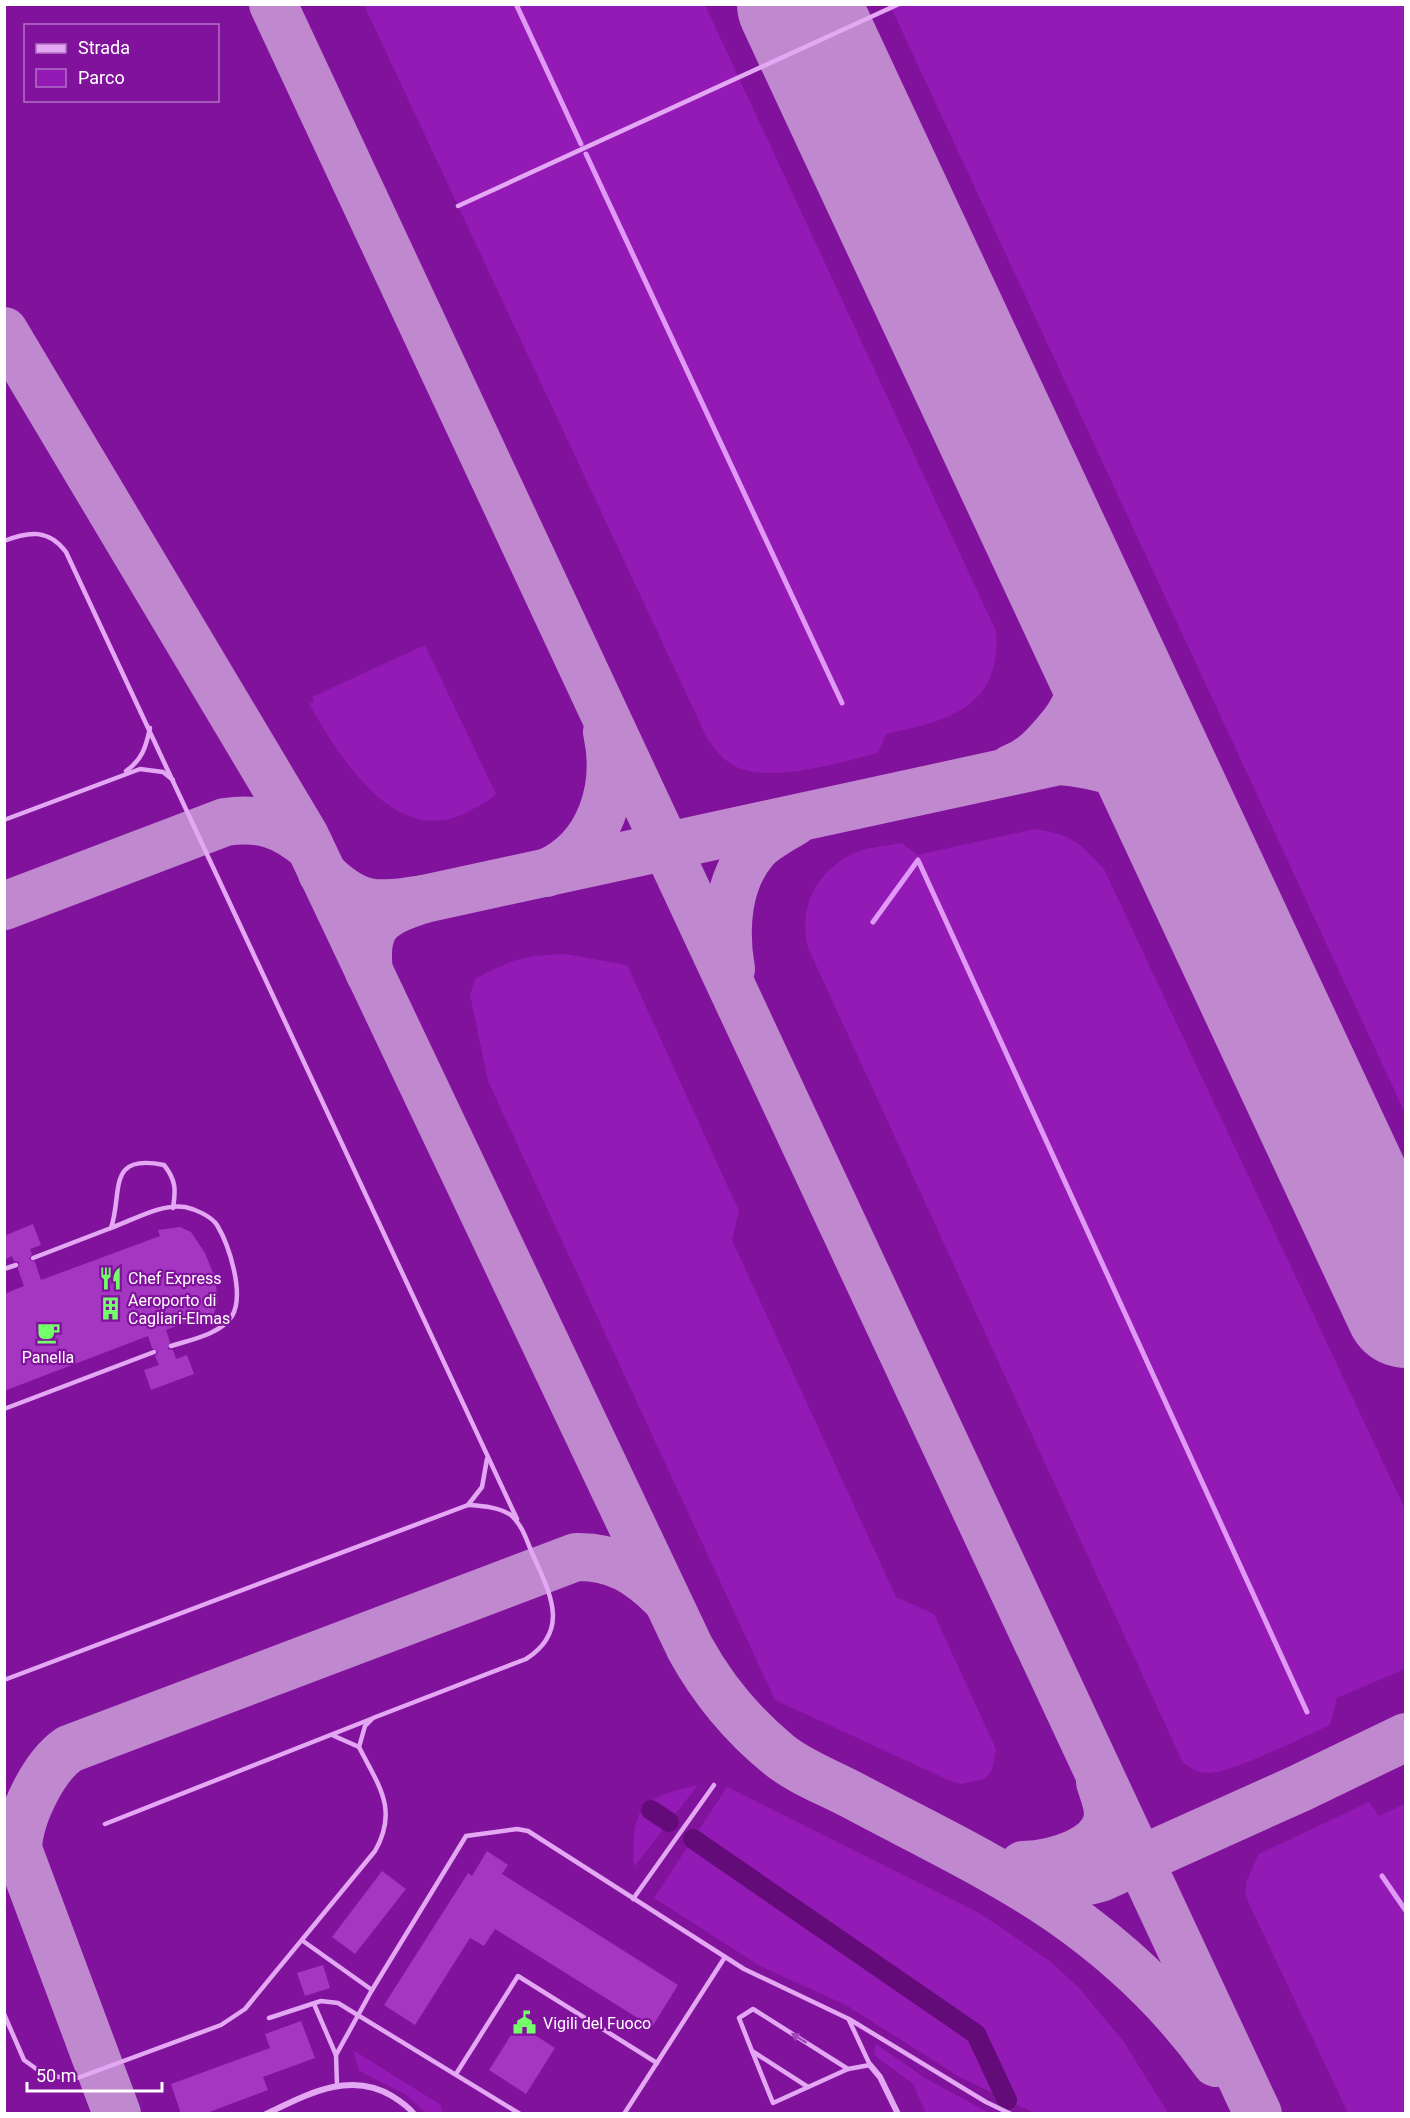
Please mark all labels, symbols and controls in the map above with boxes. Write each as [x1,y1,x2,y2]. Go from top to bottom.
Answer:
legend [24,24,219,102]
text: Strada [78,37,130,58]
text: Parco [78,67,125,88]
restaurant icon: Chef Express [97,1265,123,1291]
place label: Chef Express [128,1269,222,1288]
place label: Aeroporto di Cagliari-Elmas [128,1291,230,1328]
building icon: Aeroporto di Cagliari-Elmas [97,1296,123,1322]
cafe icon: Panella [35,1319,61,1345]
place label: Panella [22,1348,74,1367]
public building icon: Vigili del Fuoco [512,2010,538,2036]
place label: Vigili del Fuoco [543,2014,651,2033]
one-way arrow [791,2032,807,2043]
scale bar [27,2055,162,2093]
text: 50 m [36,2065,76,2086]

